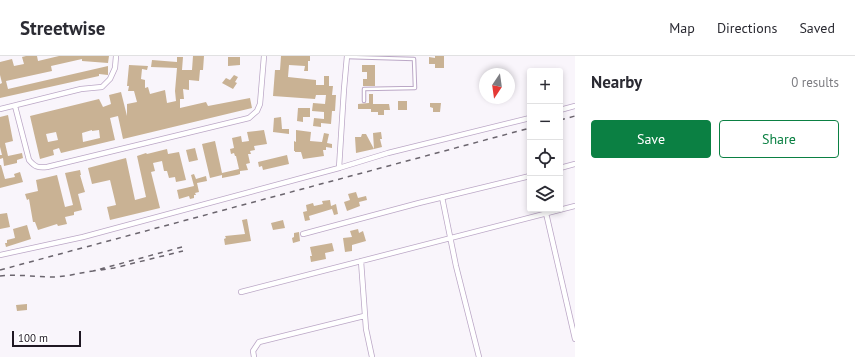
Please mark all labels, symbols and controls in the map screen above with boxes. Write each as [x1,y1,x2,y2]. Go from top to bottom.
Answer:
text: Streetwise [20,16,105,40]
text: Map [669,19,695,37]
text: Directions [717,19,777,37]
text: Saved [799,19,835,37]
north arrow [479,68,515,104]
map controls [527,68,563,212]
button: + [527,68,563,104]
text: Nearby [591,71,642,93]
text: 0 results [791,74,839,91]
button: − [527,104,563,140]
button: Save [591,120,711,158]
button: Share [719,120,839,158]
button: locate [527,140,563,176]
button: layers [527,176,563,212]
scale bar [12,329,81,348]
text: 100 m [18,331,48,345]

